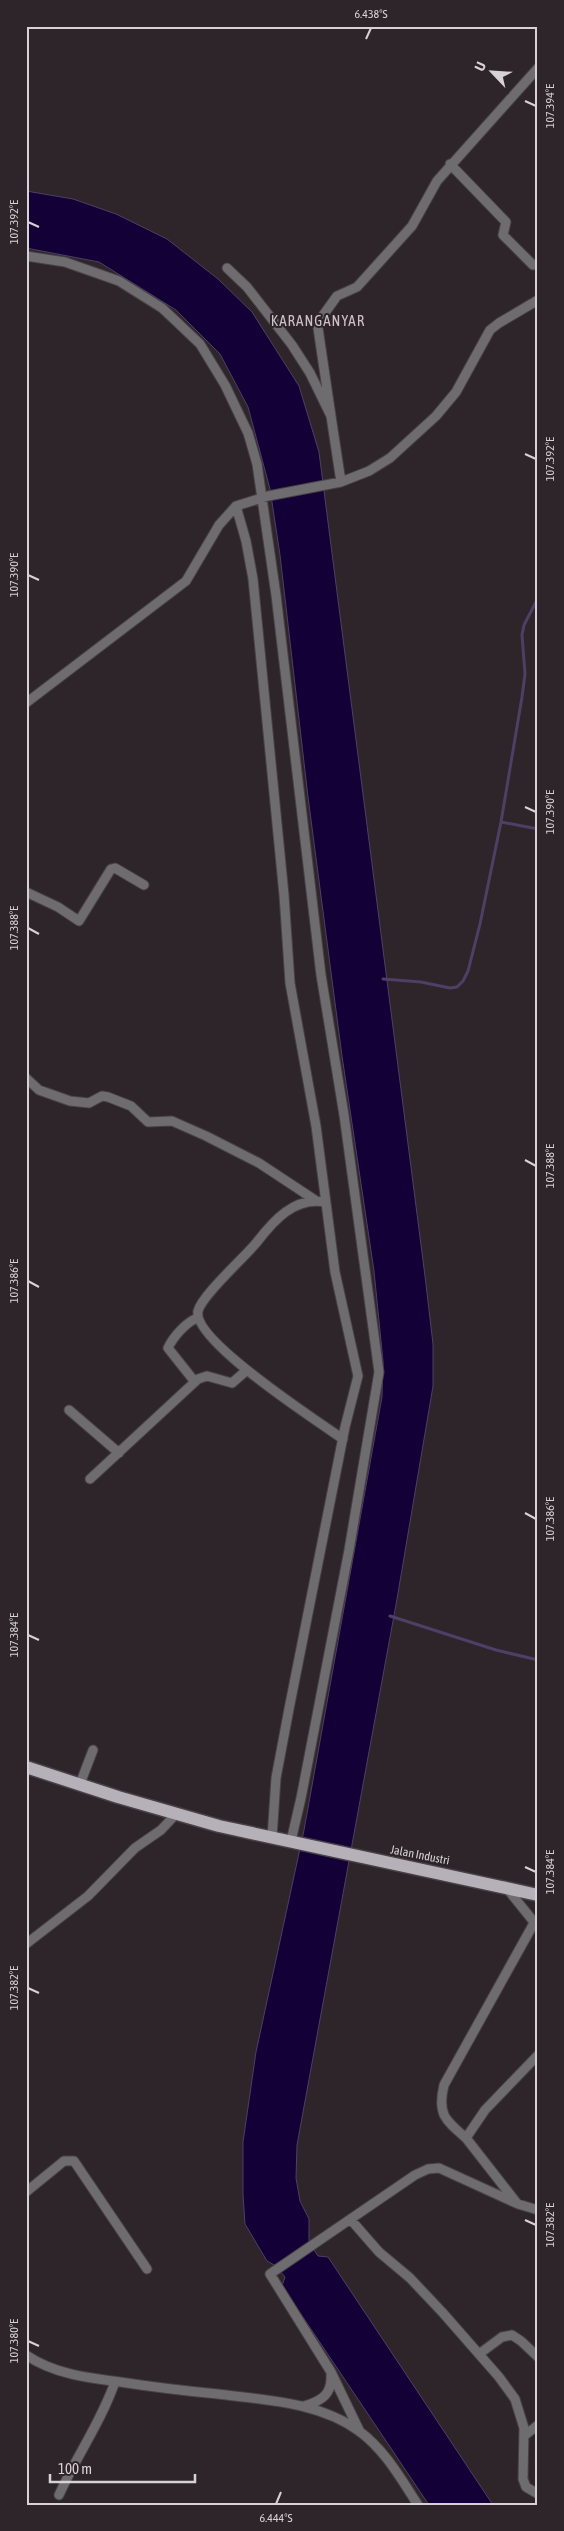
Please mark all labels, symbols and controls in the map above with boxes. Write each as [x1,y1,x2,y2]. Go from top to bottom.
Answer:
text: 6.438°S [354,7,388,21]
north arrow [466,48,516,98]
text: U [471,59,489,74]
text: 107.394°E [543,84,557,128]
text: 107.392°E [7,200,21,244]
district label: KARANGANYAR [271,312,365,329]
text: 107.392°E [543,437,557,481]
text: 107.390°E [7,553,21,597]
text: 107.390°E [543,790,557,834]
text: 107.388°E [7,906,21,950]
text: 107.388°E [543,1144,557,1188]
text: 107.386°E [7,1259,21,1303]
text: 107.386°E [543,1497,557,1541]
text: 107.384°E [7,1613,21,1657]
street label: Jalan Industri [389,1842,451,1868]
text: 107.384°E [543,1850,557,1894]
text: 107.382°E [7,1966,21,2010]
text: 107.382°E [543,2203,557,2247]
text: 107.380°E [7,2319,21,2363]
scale bar [50,2451,195,2483]
text: 100 m [58,2460,92,2477]
text: 6.444°S [259,2511,293,2525]

